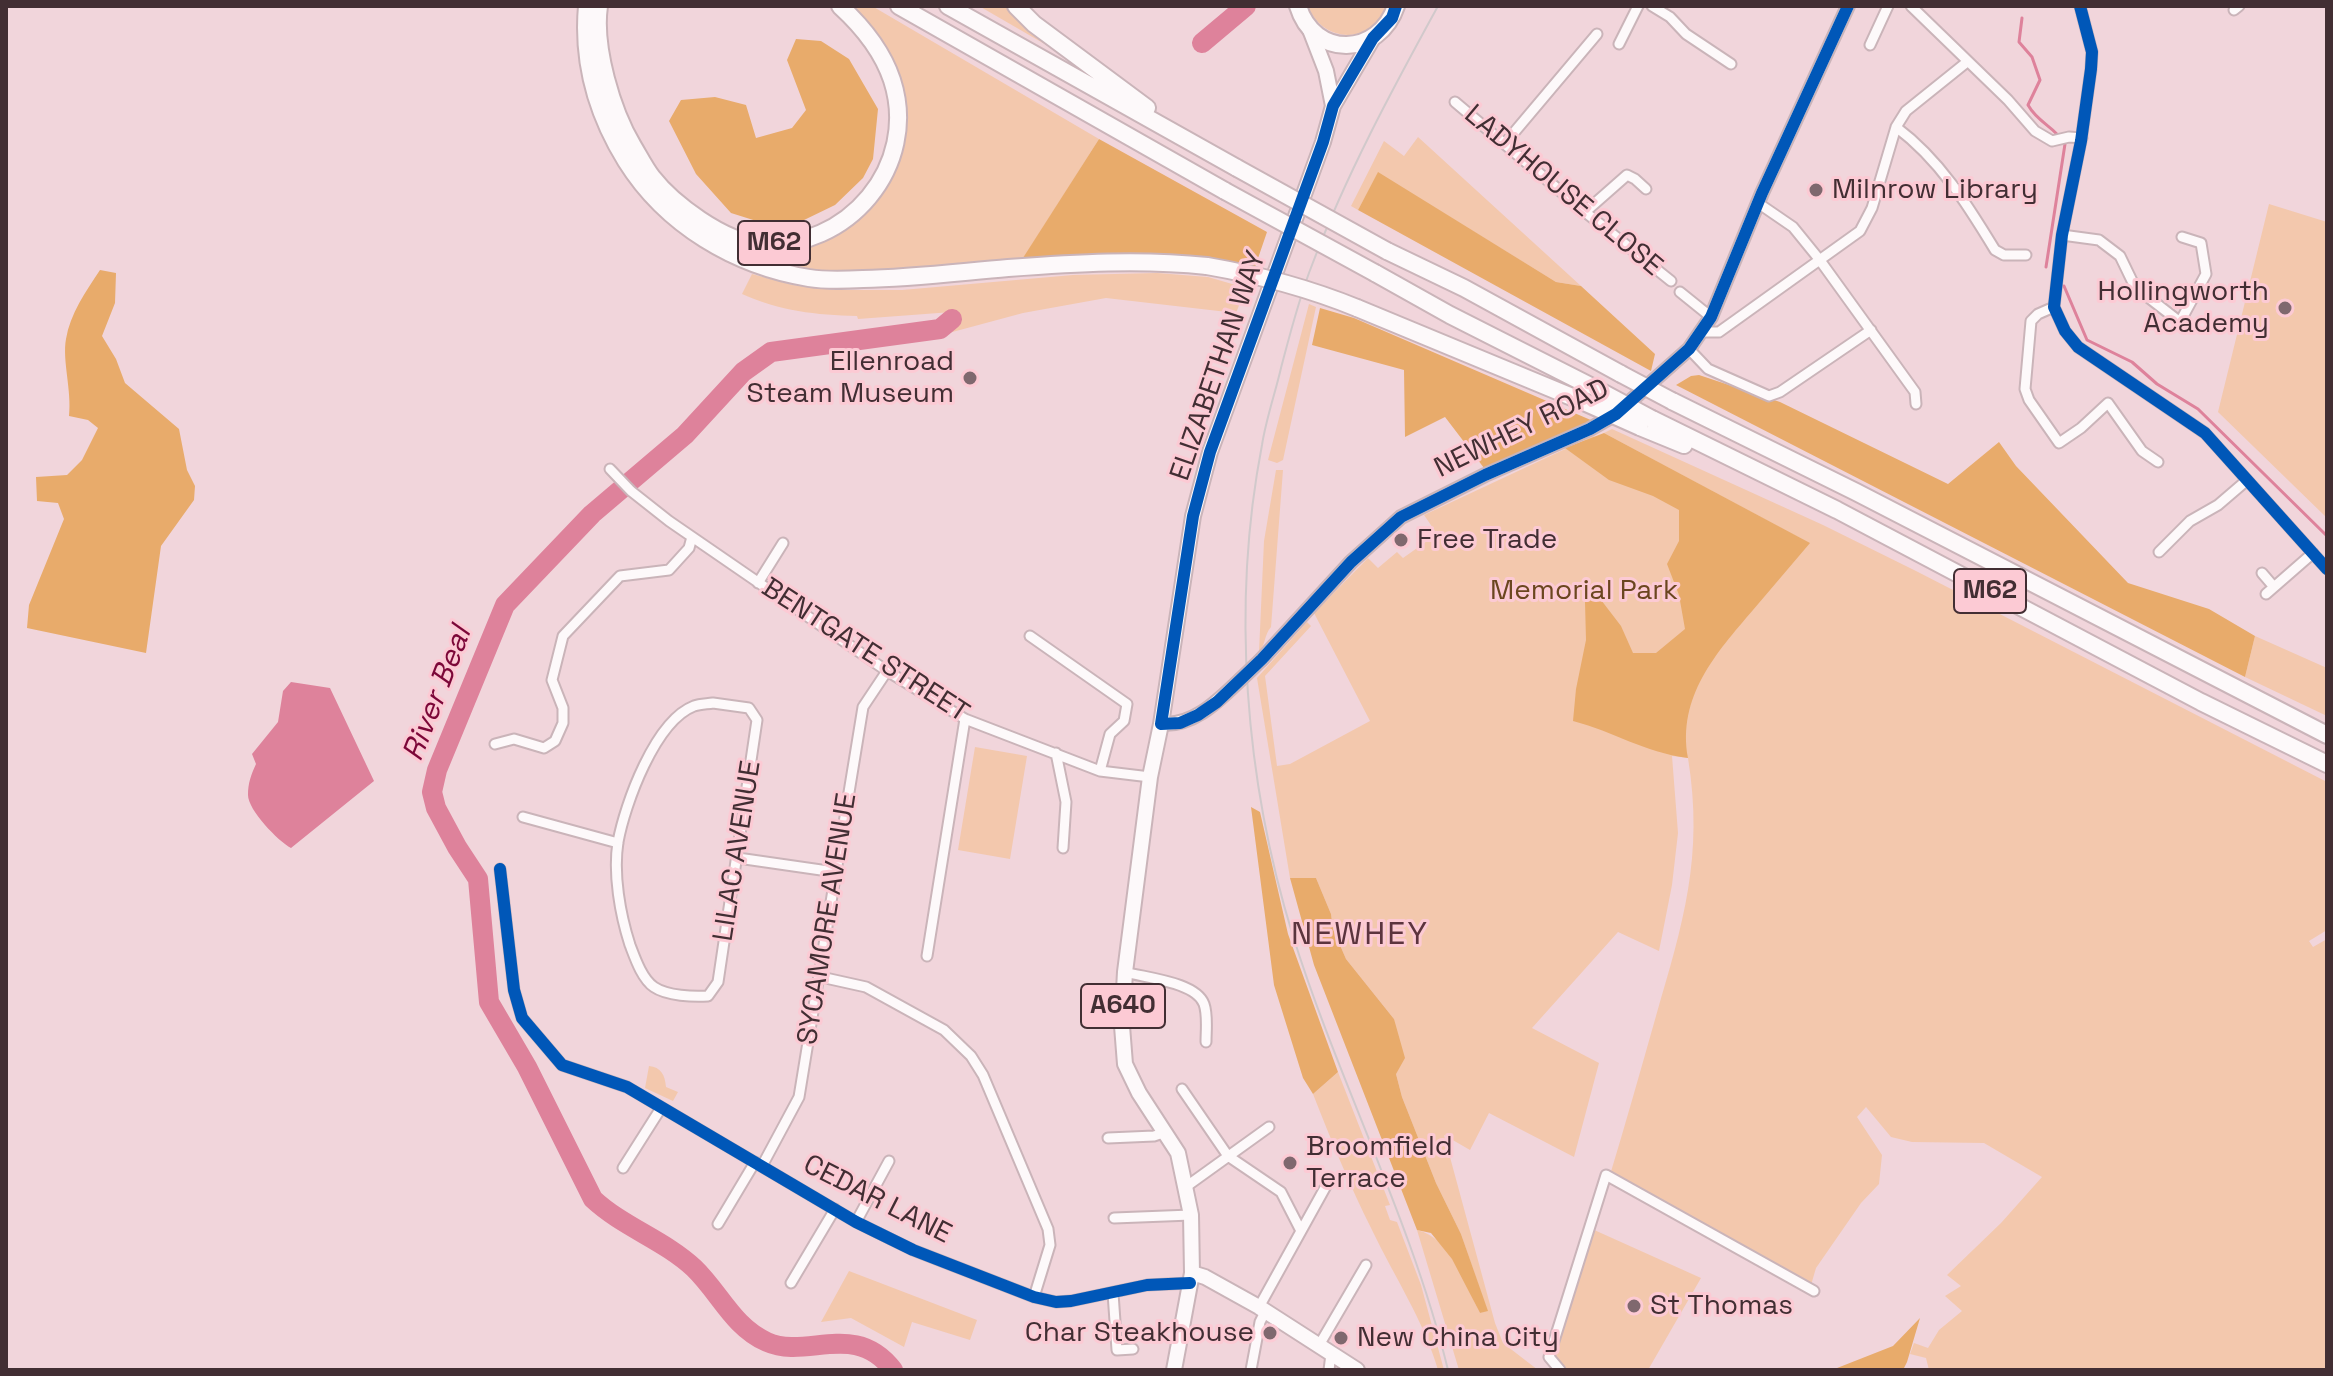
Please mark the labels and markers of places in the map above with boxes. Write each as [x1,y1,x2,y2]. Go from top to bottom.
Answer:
place label: Milnrow Library [1832,173,2038,207]
marker: Milnrow Library [1807,181,1825,199]
place label: Hollingworth Academy [2098,275,2269,341]
marker: Hollingworth Academy [2276,299,2294,317]
place label: Ellenroad Steam Museum [747,345,954,411]
marker: Ellenroad Steam Museum [961,369,979,387]
place label: Free Trade [1417,523,1557,557]
marker: Free Trade [1392,531,1410,549]
place label: Broomfield Terrace [1306,1130,1453,1196]
marker: Broomfield Terrace [1281,1154,1299,1172]
place label: St Thomas [1650,1289,1793,1323]
marker: St Thomas [1625,1297,1643,1315]
place label: Char Steakhouse [1025,1316,1254,1350]
place label: New China City [1357,1321,1559,1355]
marker: Char Steakhouse [1261,1324,1279,1342]
marker: New China City [1332,1329,1350,1347]

